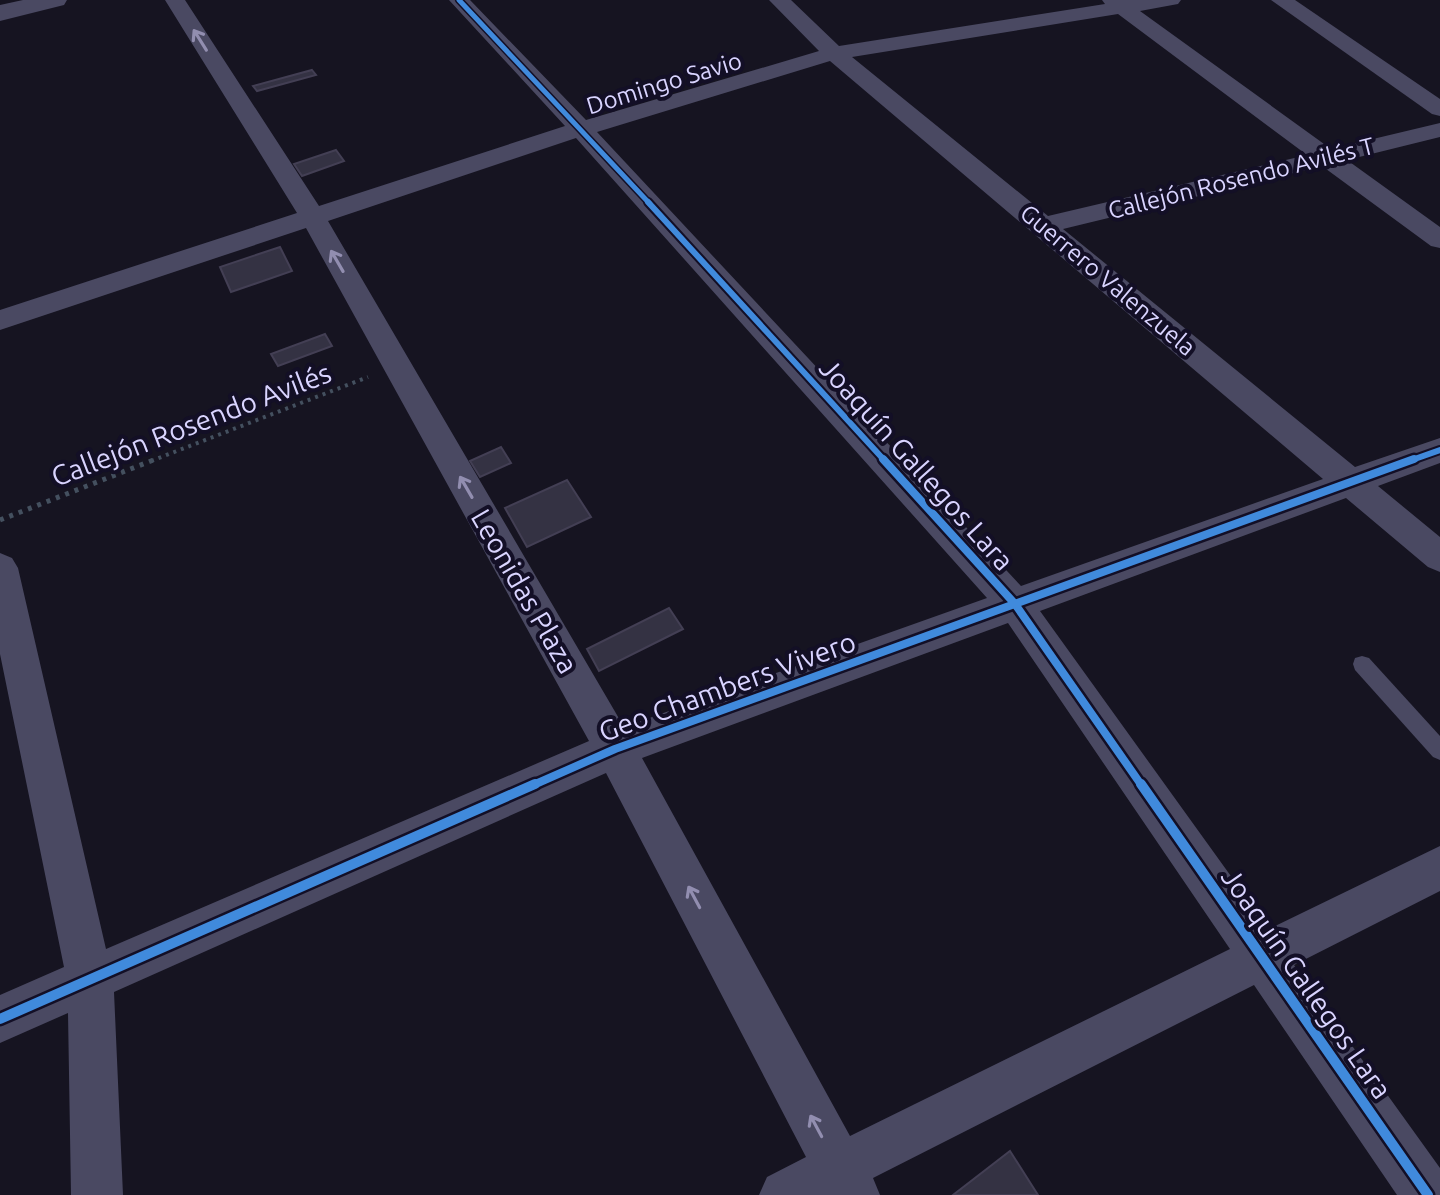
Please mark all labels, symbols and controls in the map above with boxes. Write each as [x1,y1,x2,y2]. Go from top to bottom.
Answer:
one-way arrow [192,29,208,52]
street label: Domingo Savio [583,47,745,119]
street label: Callejón Rosendo Avilés T [1105,132,1377,224]
street label: Guerrero Valenzuela [1015,199,1201,361]
one-way arrow [329,250,345,273]
street label: Joaquín Gallegos Lara [814,352,1020,576]
street label: Callejón Rosendo Avilés [47,356,335,492]
one-way arrow [458,476,474,499]
street label: Leonidas Plaza [466,504,584,678]
street label: Geo Chambers Vivero [594,625,860,747]
street label: Joaquín Gallegos Lara [1216,862,1398,1104]
one-way arrow [685,886,701,909]
one-way arrow [808,1115,824,1139]

